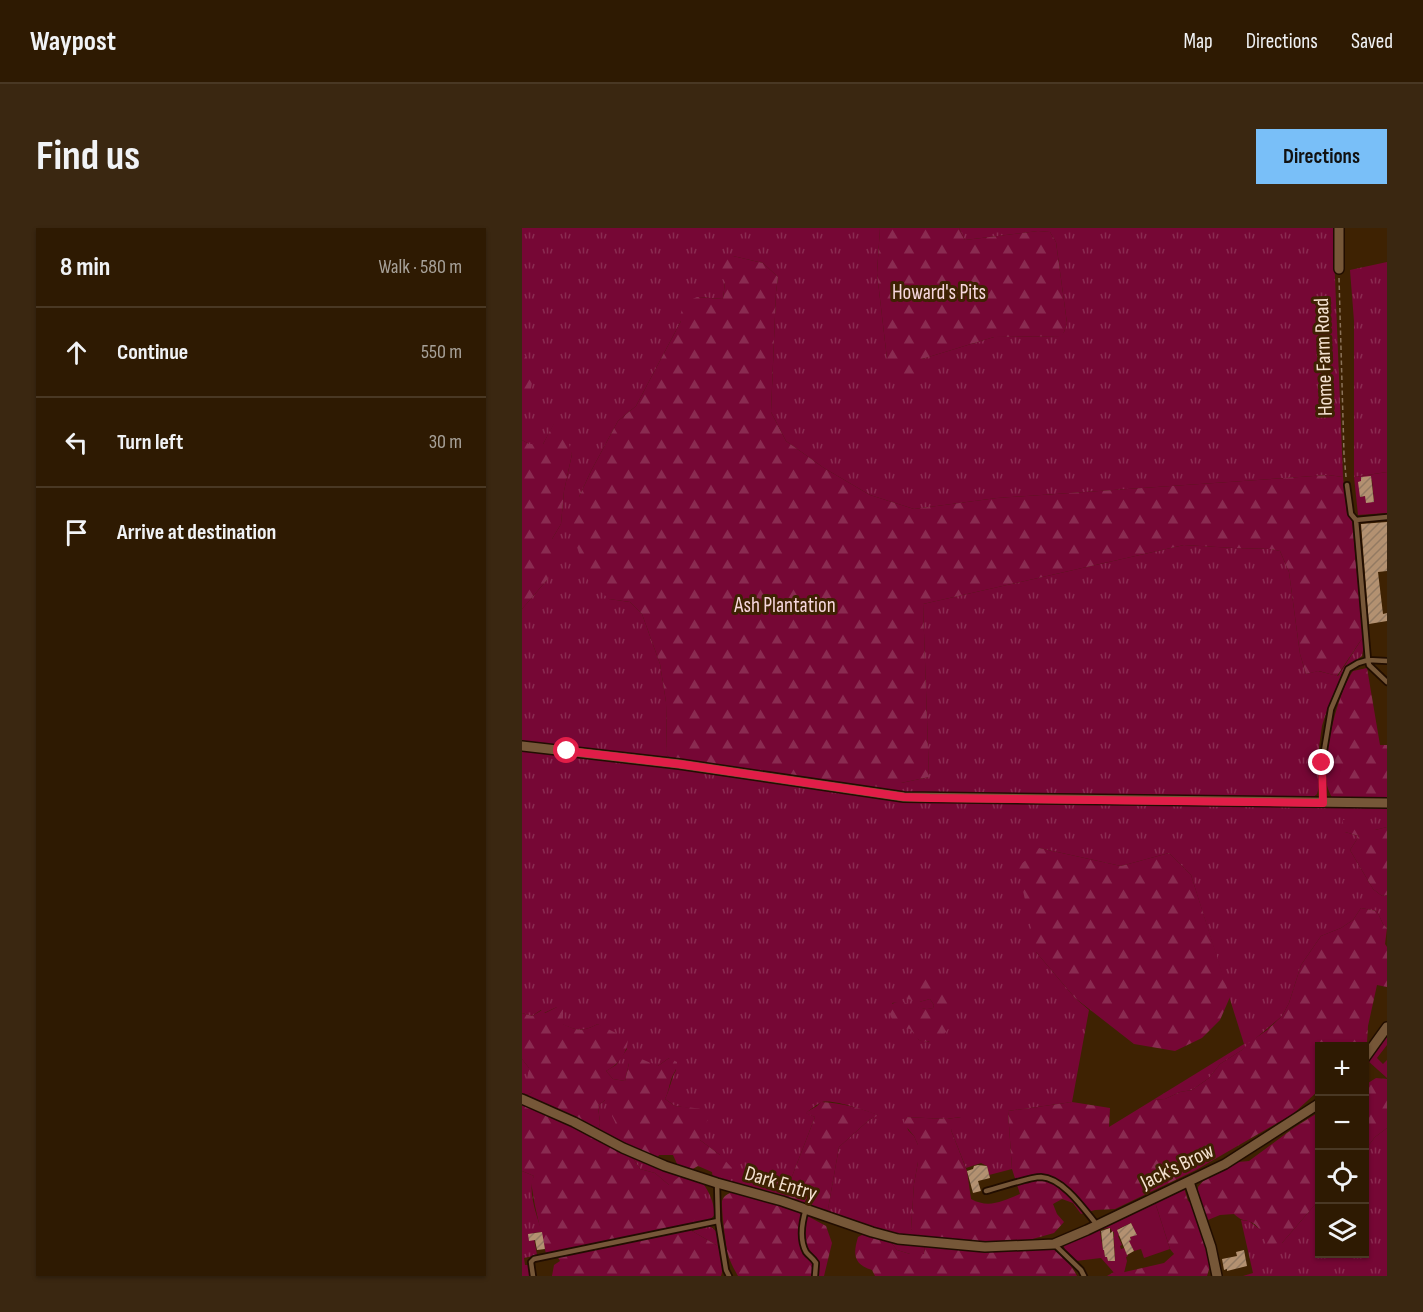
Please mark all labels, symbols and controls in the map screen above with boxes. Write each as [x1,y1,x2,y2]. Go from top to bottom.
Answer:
text: Waypost [30,25,116,58]
text: Map [1183,29,1213,54]
text: Directions [1246,29,1318,54]
text: Saved [1351,29,1393,54]
button: Directions [1256,129,1387,184]
text: Find us [36,131,140,182]
text: 8 min [60,252,110,283]
text: Walk · 580 m [378,255,462,279]
park label: Howard's Pits [892,280,986,305]
street label: Home Farm Road [1309,298,1338,416]
icon: ahead [60,336,93,369]
text: Continue [117,339,188,366]
text: 550 m [421,340,462,364]
icon: left [60,426,93,459]
text: Turn left [117,429,183,456]
text: 30 m [429,430,462,454]
icon: arrive [60,516,93,549]
text: Arrive at destination [117,519,276,546]
park label: Ash Plantation [733,593,836,618]
route start [553,737,579,763]
route end [1308,749,1334,775]
map controls [1315,1042,1369,1258]
button: + [1315,1042,1369,1096]
button: − [1315,1096,1369,1150]
street label: Jack's Brow [1136,1138,1218,1195]
button: locate [1315,1150,1369,1204]
street label: Dark Entry [742,1161,820,1206]
button: layers [1315,1204,1369,1258]

